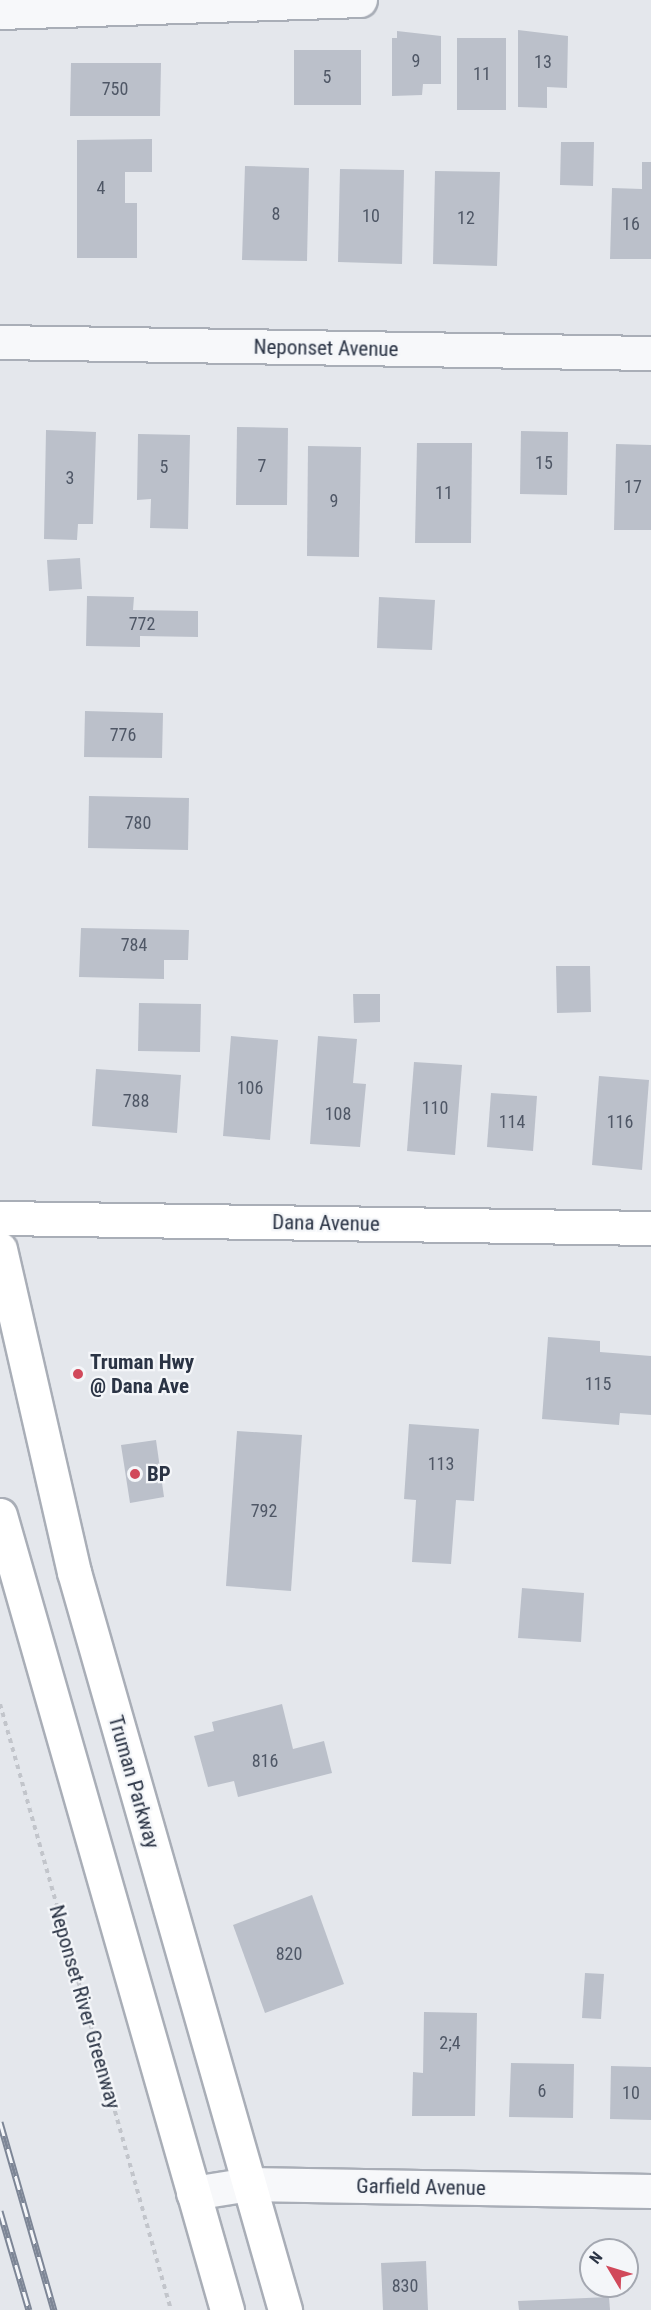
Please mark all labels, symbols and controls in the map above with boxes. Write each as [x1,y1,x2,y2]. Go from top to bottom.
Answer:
house number: 9 [412,50,420,72]
house number: 13 [534,51,552,73]
house number: 11 [473,63,491,85]
house number: 5 [323,66,331,88]
house number: 750 [102,78,128,100]
house number: 4 [97,177,105,199]
house number: 8 [272,203,280,225]
house number: 10 [362,205,380,227]
house number: 12 [457,207,475,229]
house number: 16 [622,213,640,235]
street label: Neponset Avenue [253,334,399,362]
house number: 15 [535,452,553,474]
house number: 7 [258,455,266,477]
house number: 5 [160,456,168,478]
house number: 3 [66,467,74,489]
house number: 17 [624,476,642,498]
house number: 11 [435,482,453,504]
house number: 9 [330,490,338,512]
house number: 772 [129,613,155,635]
house number: 776 [110,724,136,746]
house number: 780 [125,812,151,834]
house number: 784 [121,934,147,956]
house number: 106 [237,1077,263,1099]
house number: 788 [123,1090,149,1112]
house number: 110 [422,1097,448,1119]
house number: 108 [325,1103,351,1125]
house number: 114 [499,1111,525,1133]
house number: 116 [607,1111,633,1133]
street label: Dana Avenue [272,1209,380,1237]
place label: Truman Hwy @ Dana Ave [90,1349,194,1399]
marker: Truman Hwy @ Dana Ave [71,1367,85,1381]
house number: 115 [585,1373,611,1395]
house number: 113 [428,1453,454,1475]
place label: BP [147,1461,171,1487]
marker: BP [128,1467,142,1481]
house number: 792 [251,1500,277,1522]
street label: Truman Parkway [103,1713,165,1851]
house number: 816 [252,1750,278,1772]
street label: Neponset River Greenway [44,1902,126,2112]
house number: 820 [276,1943,302,1965]
house number: 2;4 [439,2032,461,2054]
house number: 6 [538,2080,546,2102]
house number: 10 [622,2082,640,2104]
street label: Garfield Avenue [356,2173,486,2201]
north arrow [579,2238,639,2298]
text: N [585,2248,606,2268]
house number: 830 [392,2275,418,2297]

